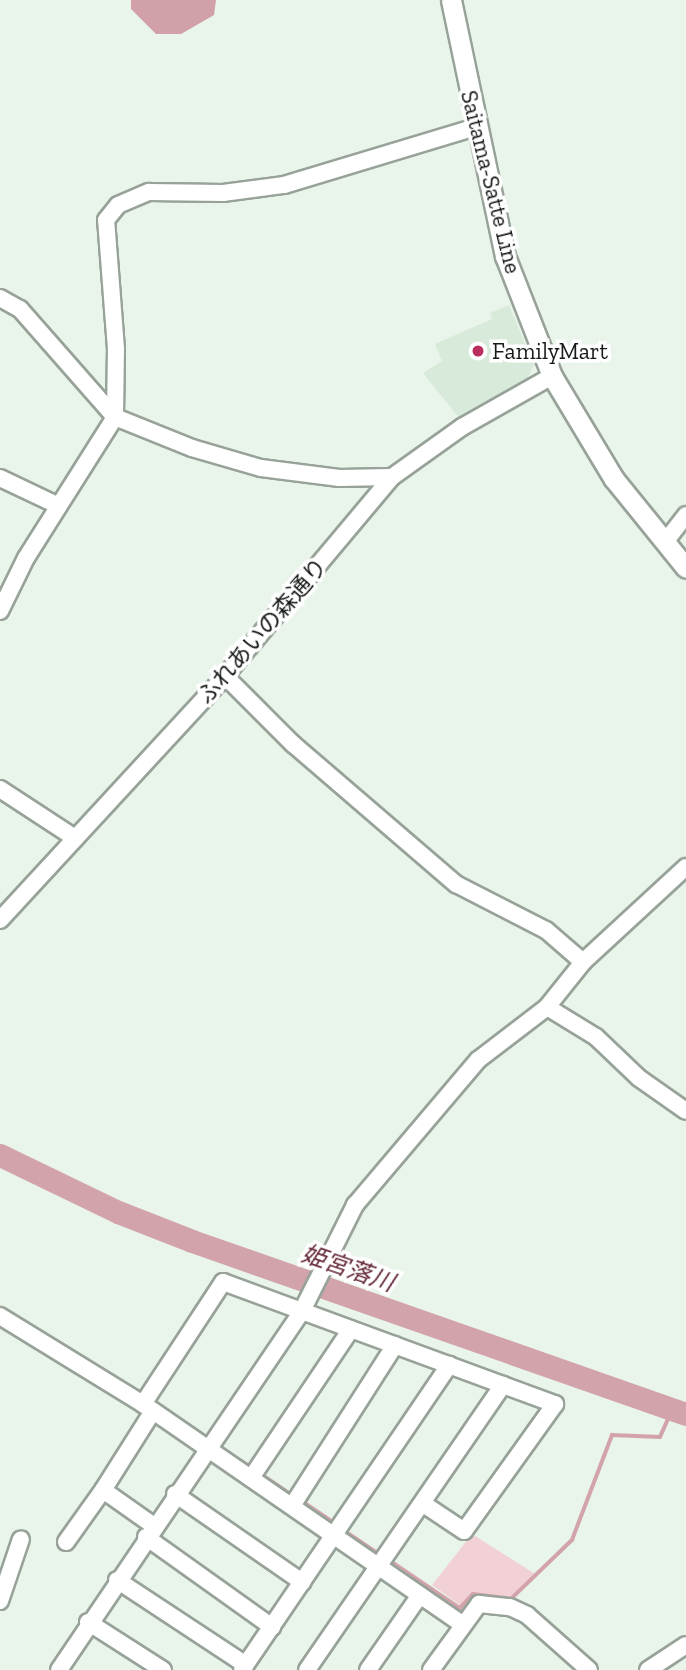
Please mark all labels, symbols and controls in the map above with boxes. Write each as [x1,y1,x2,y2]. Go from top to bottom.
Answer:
street label: Saitama-Satte Line [455,88,527,276]
place label: FamilyMart [492,337,608,365]
marker: FamilyMart [470,343,486,359]
street label: ふれあいの森通り [191,553,333,709]
water label: 姫宮落川 [298,1239,398,1297]

